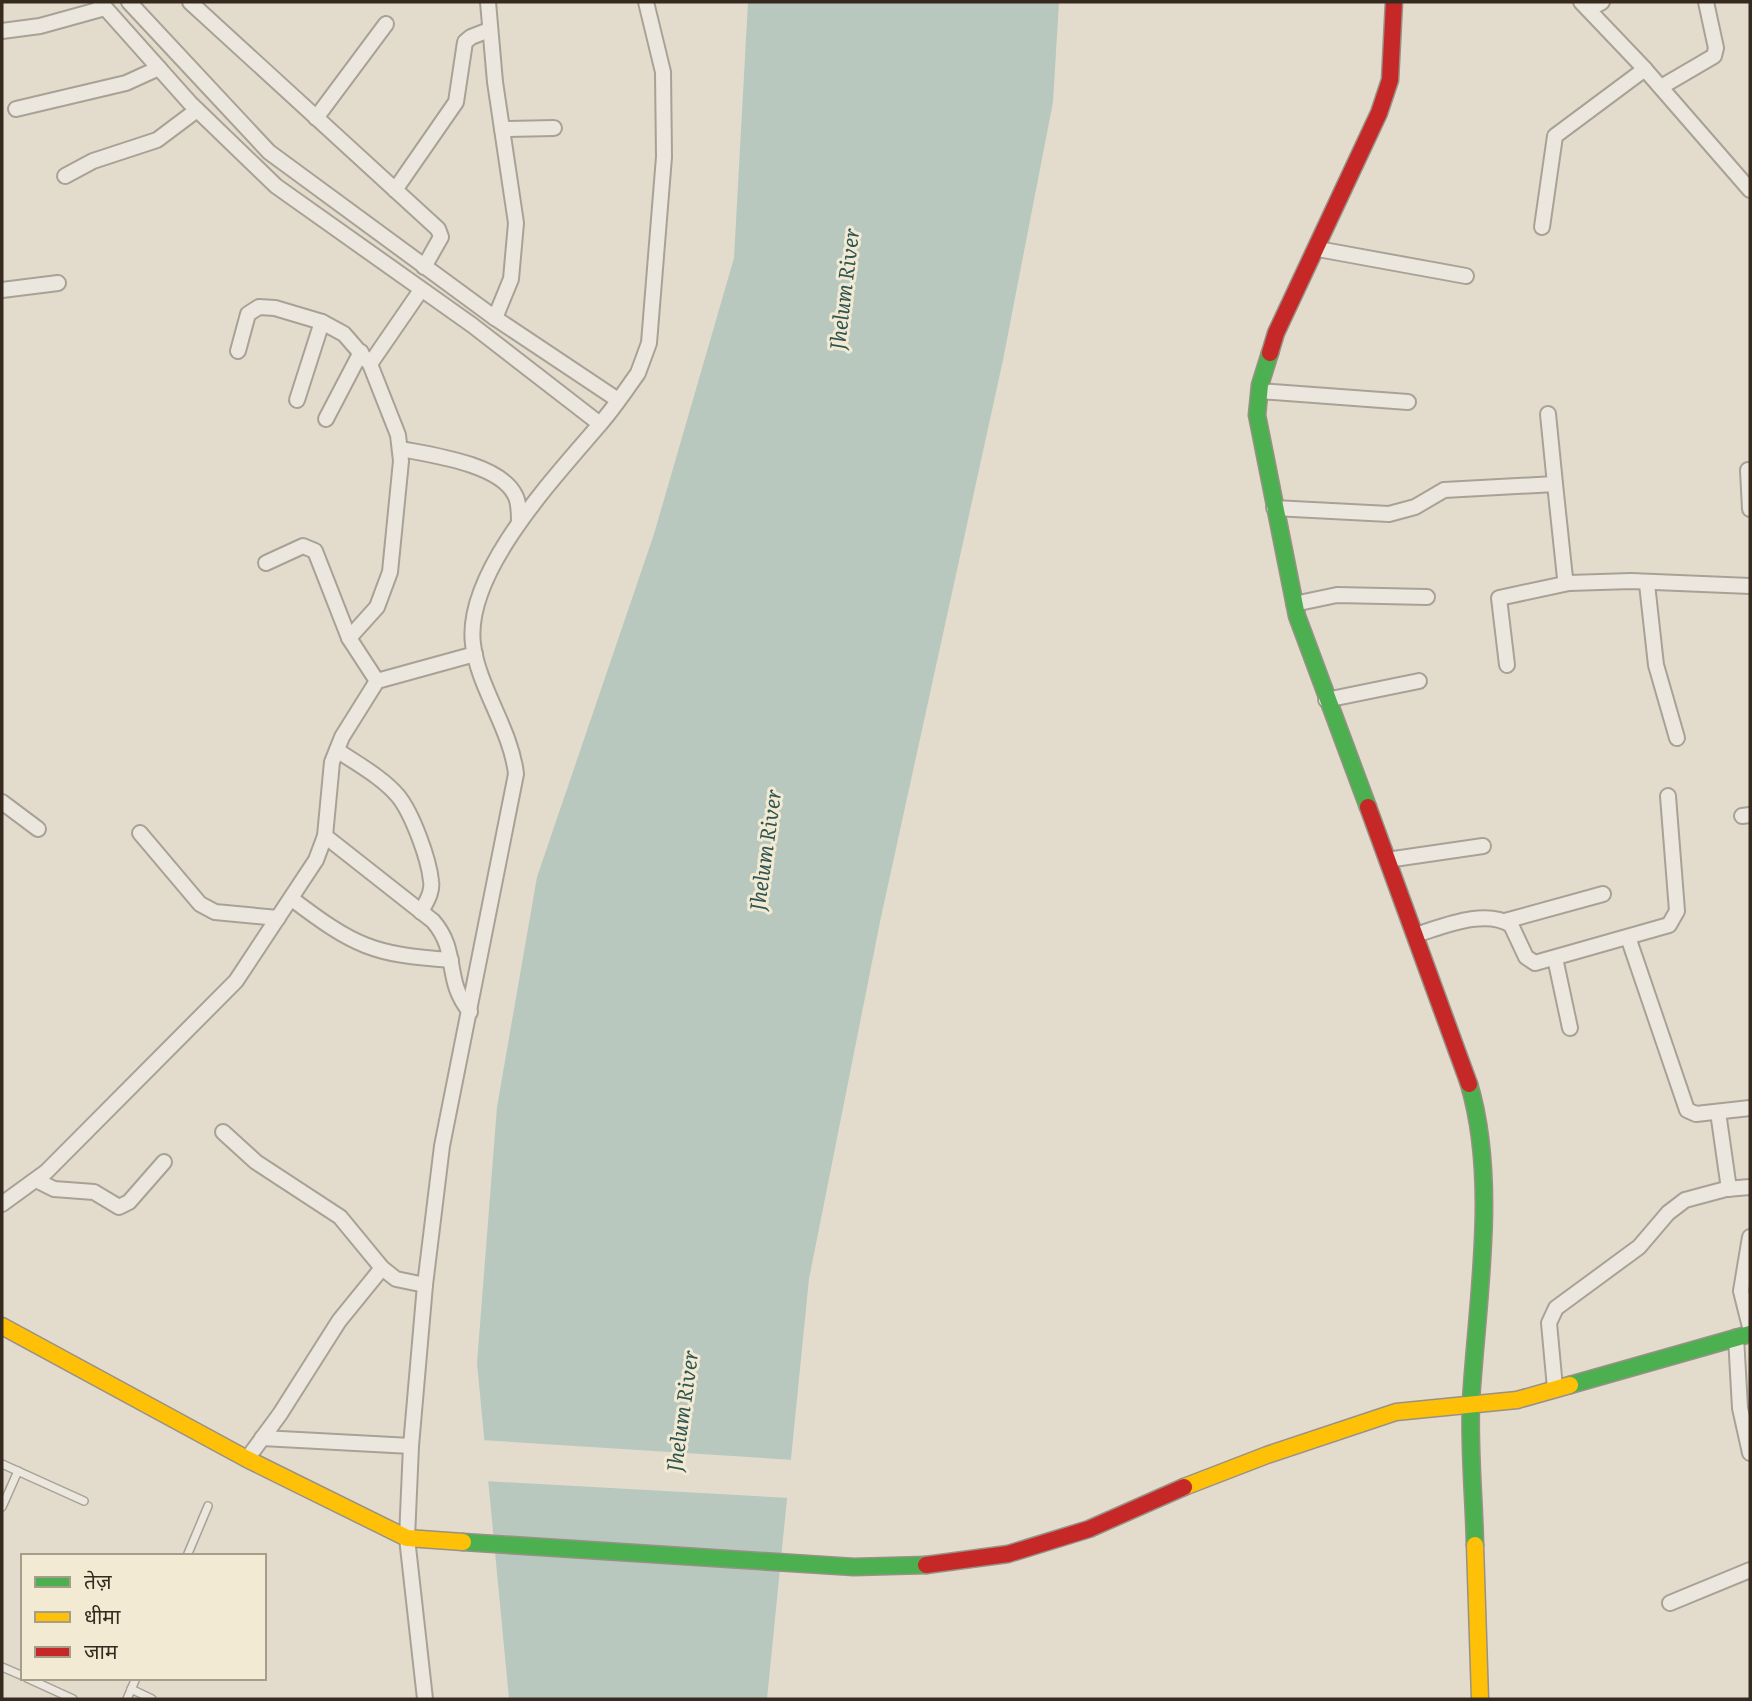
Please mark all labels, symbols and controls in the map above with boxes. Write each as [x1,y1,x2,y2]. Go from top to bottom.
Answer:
water label: Jhelum River [820,226,865,351]
water label: Jhelum River [740,786,787,913]
water label: Jhelum River [657,1347,704,1474]
legend [21,1554,266,1680]
text: तेज़ [84,1564,112,1595]
text: धीमा [84,1599,121,1630]
text: जाम [84,1634,118,1665]

